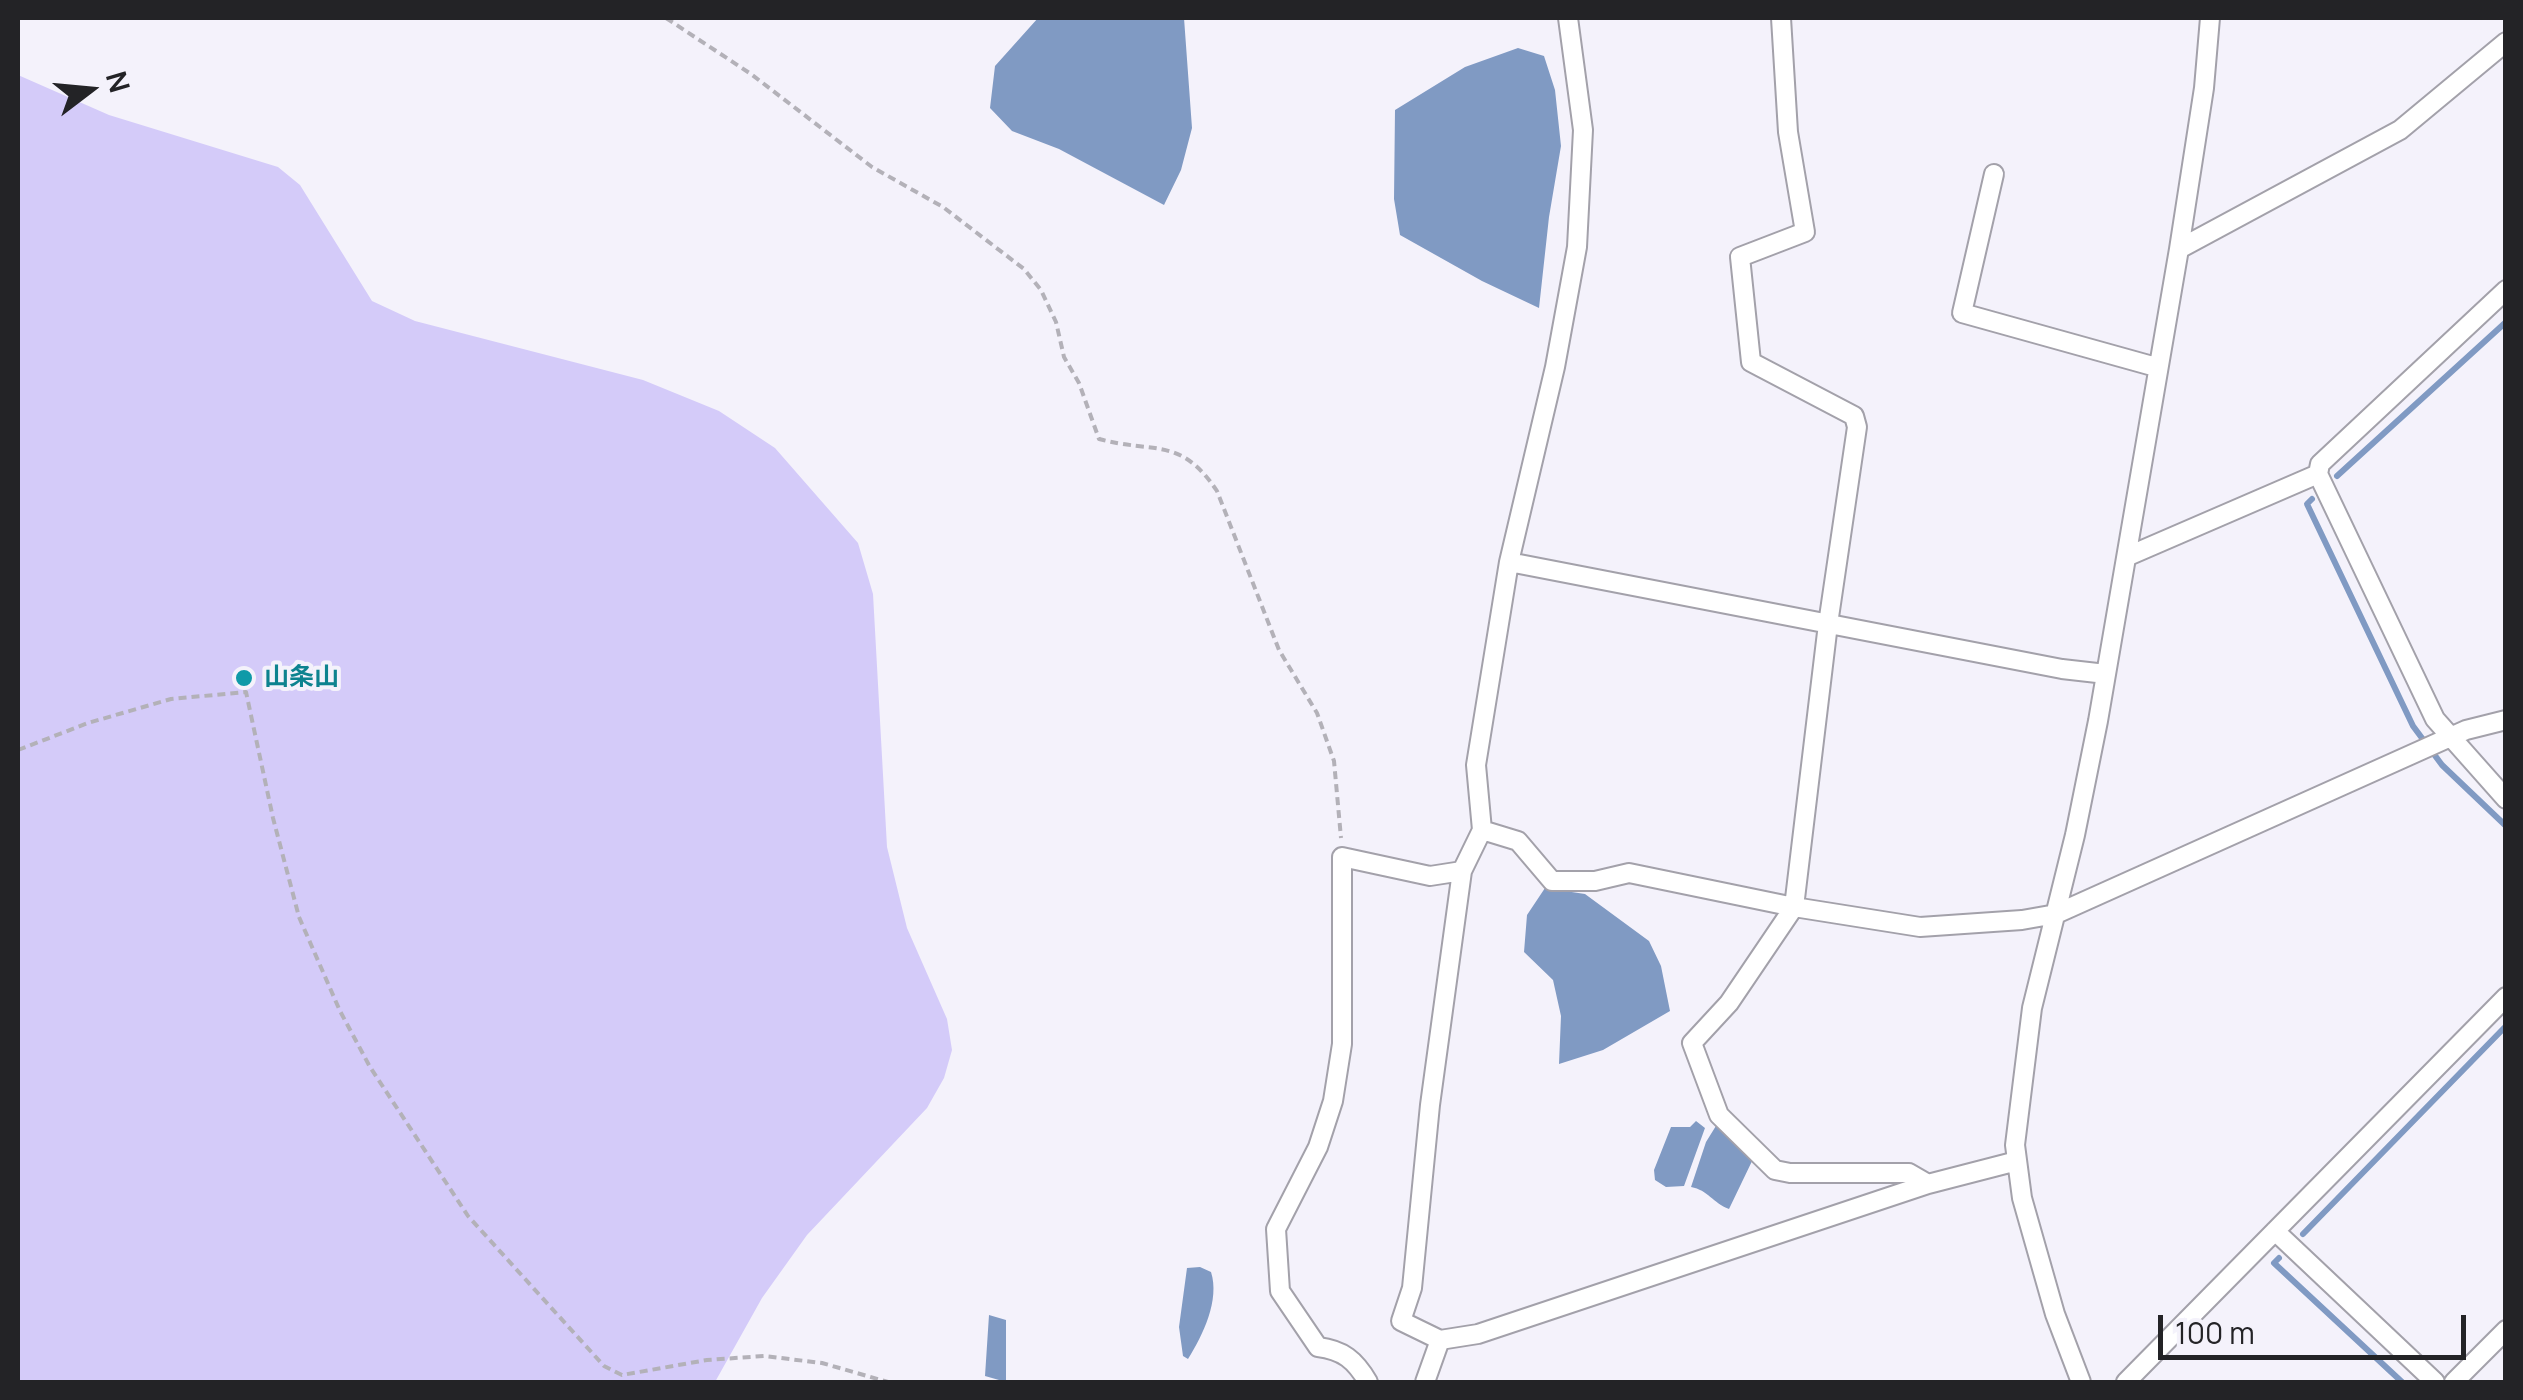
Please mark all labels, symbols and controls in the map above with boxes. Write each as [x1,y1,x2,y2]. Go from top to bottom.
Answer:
north arrow [40,40,140,140]
text: N [98,67,140,97]
place label: 山条山 [264,663,339,693]
marker: 山条山 [233,667,255,689]
scale bar [2163,1295,2470,1357]
text: 100 m [2175,1312,2255,1353]

